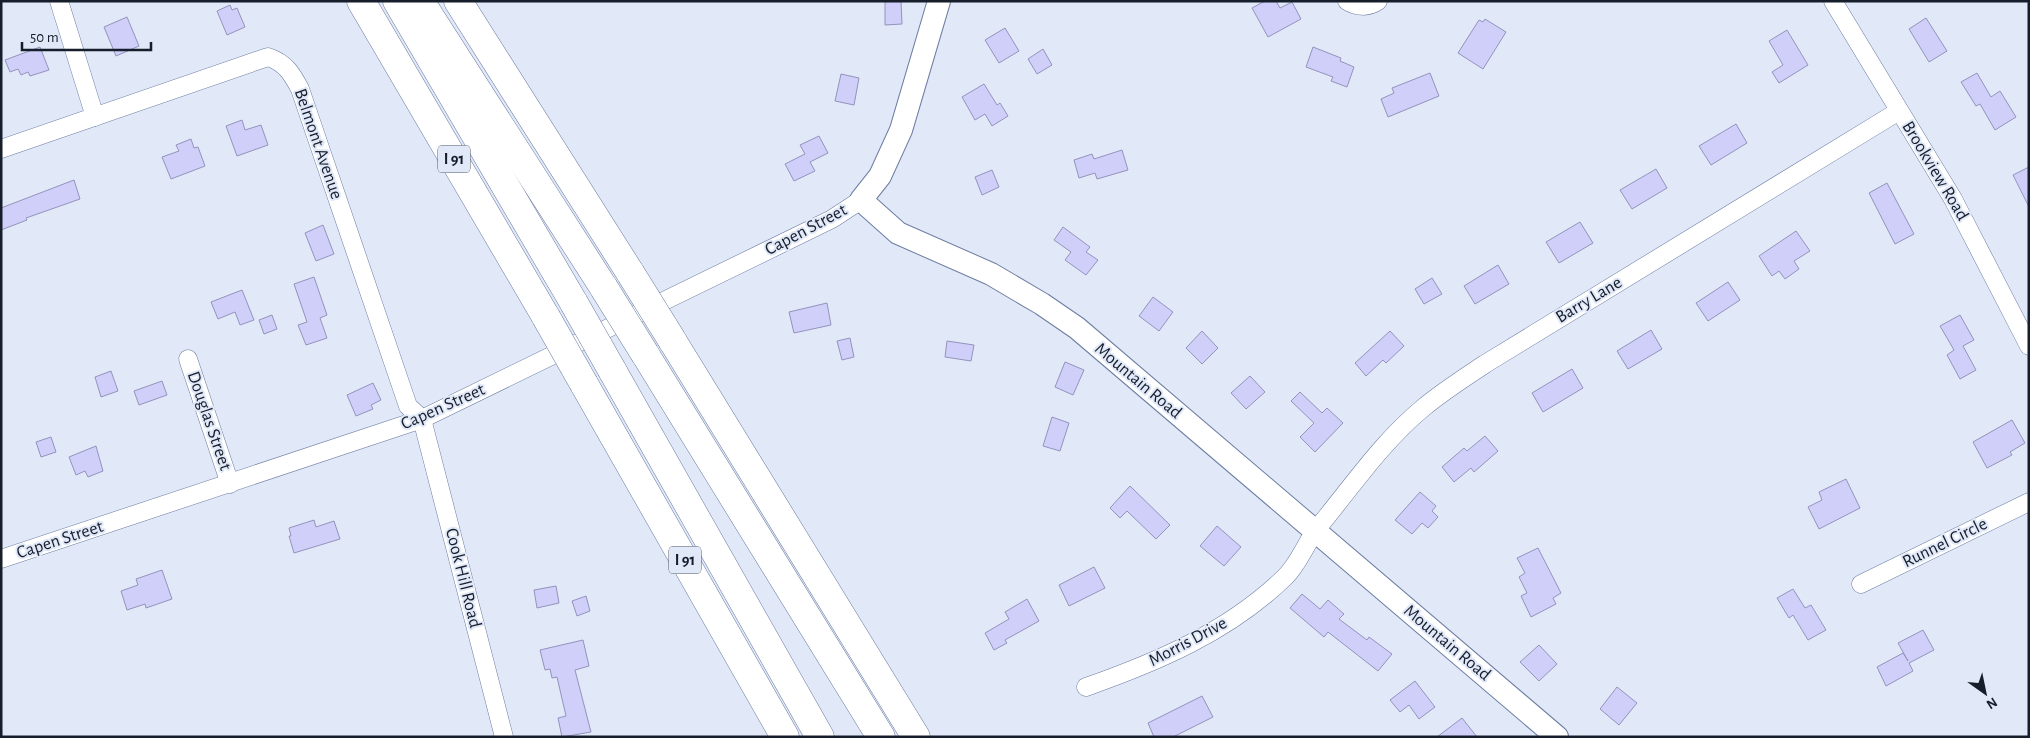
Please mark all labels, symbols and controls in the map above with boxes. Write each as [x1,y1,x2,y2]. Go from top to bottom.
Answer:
scale bar [22,20,151,52]
text: 50 m [30,30,59,45]
street label: Belmont Avenue [291,86,345,202]
street label: Brookview Road [1898,118,1972,224]
road number: I 91 [438,146,470,172]
street label: Capen Street [762,201,850,259]
street label: Barry Lane [1553,273,1625,327]
street label: Mountain Road [1091,340,1185,422]
street label: Douglas Street [184,369,234,473]
street label: Capen Street [398,380,488,433]
street label: Runnel Circle [1900,515,1990,571]
street label: Capen Street [15,517,106,562]
street label: Cook Hill Road [442,526,484,630]
road number: I 91 [669,546,701,574]
street label: Mountain Road [1400,602,1494,684]
street label: Morris Drive [1146,614,1230,670]
north arrow [1960,668,2010,718]
text: N [1984,695,1999,712]

